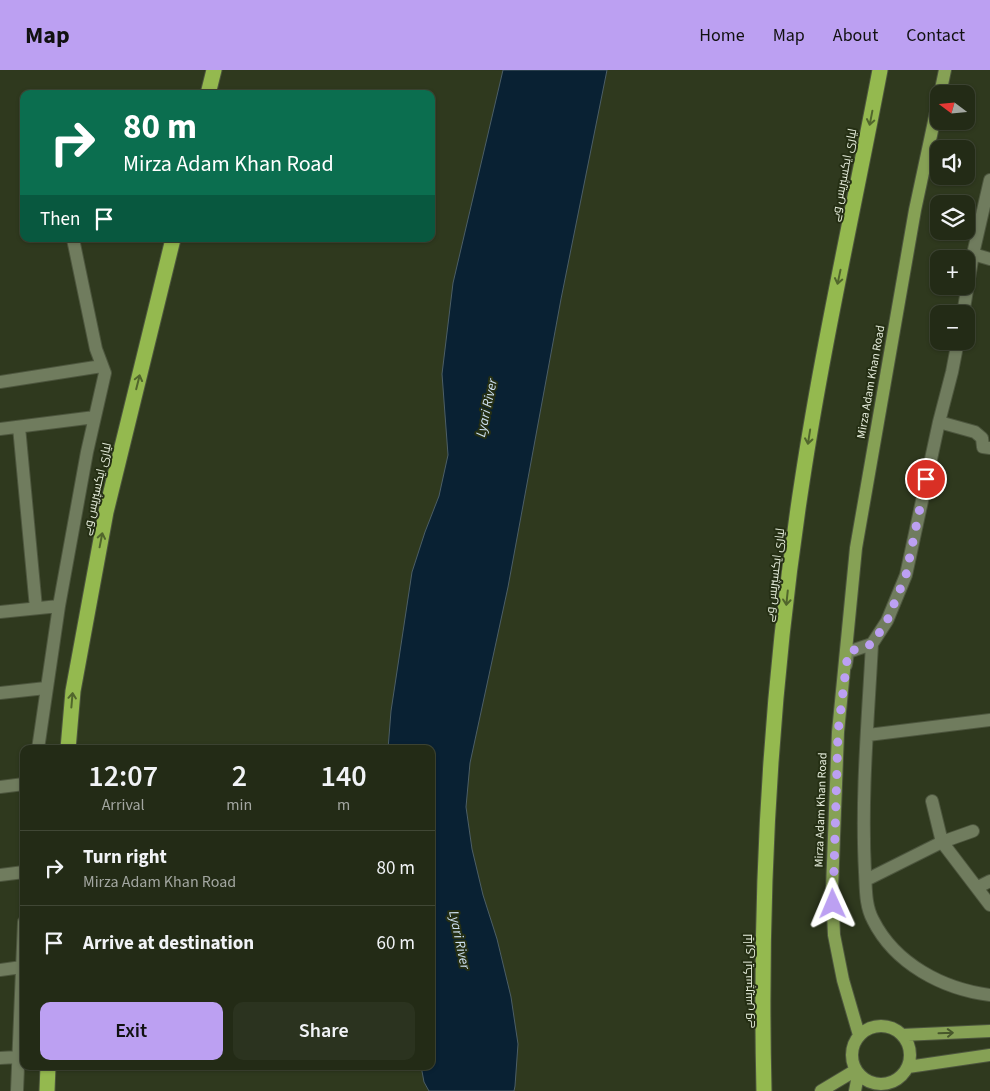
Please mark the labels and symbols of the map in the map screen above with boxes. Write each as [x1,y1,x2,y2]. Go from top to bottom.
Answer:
north arrow [930,85,975,130]
one-way arrow [866,109,875,125]
street label: لیاری ایکسپریس وے [827,127,861,223]
one-way arrow [834,269,843,285]
street label: Mirza Adam Khan Road [853,324,889,440]
one-way arrow [134,375,143,391]
water label: Lyari River [471,376,503,439]
one-way arrow [804,429,814,445]
street label: لیاری ایکسپریس وے [78,441,116,537]
pin [905,458,947,500]
street label: لیاری ایکسپریس وے [761,527,789,623]
one-way arrow [97,533,106,549]
one-way arrow [782,590,792,606]
one-way arrow [67,692,77,708]
street label: Mirza Adam Khan Road [811,752,831,868]
position arrow [806,877,858,929]
water label: Lyari River [443,909,475,972]
street label: لیاری ایکسپریس وے [740,934,757,1028]
one-way arrow [938,1028,954,1037]

